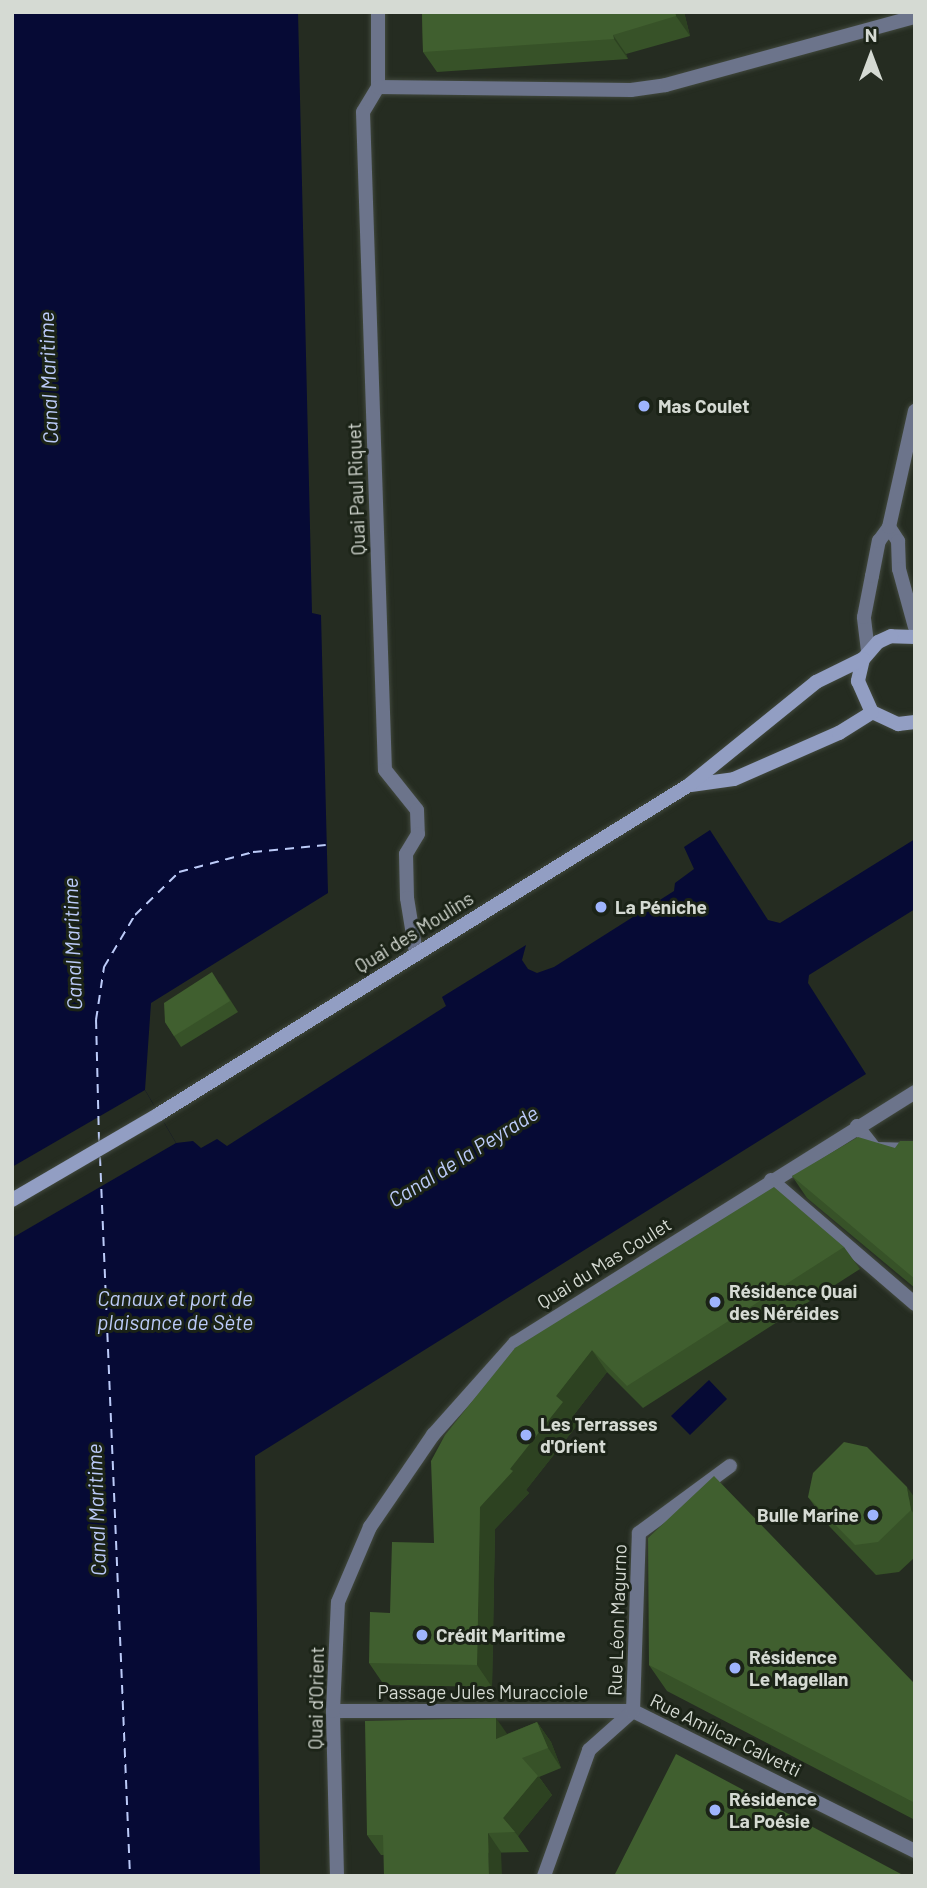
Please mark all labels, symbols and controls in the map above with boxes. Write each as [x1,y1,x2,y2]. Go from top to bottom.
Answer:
north arrow [836,21,906,91]
text: N [865,23,877,46]
water label: Canal Maritime [33,311,63,445]
place label: Mas Coulet [658,395,749,417]
marker: Mas Coulet [636,398,652,414]
street label: Quai Paul Riquet [342,422,370,556]
water label: Canal Maritime [57,877,87,1011]
street label: Quai des Moulins [351,886,477,978]
place label: La Péniche [615,896,707,918]
marker: La Péniche [593,899,609,915]
water label: Canal de la Peyrade [383,1100,543,1212]
street label: Quai du Mas Coulet [533,1213,675,1313]
place label: Résidence Quai des Néréides [729,1280,857,1324]
water label: Canaux et port de plaisance de Sète [97,1285,253,1335]
marker: Résidence Quai des Néréides [707,1294,723,1310]
place label: Les Terrasses d'Orient [540,1413,658,1457]
marker: Les Terrasses d'Orient [518,1427,534,1443]
water label: Canal Maritime [81,1443,111,1577]
place label: Bulle Marine [757,1504,859,1526]
marker: Bulle Marine [865,1507,881,1523]
street label: Rue Léon Magurno [603,1544,631,1696]
place label: Crédit Maritime [436,1624,566,1646]
marker: Crédit Maritime [414,1627,430,1643]
street label: Quai d'Orient [304,1646,328,1750]
place label: Résidence Le Magellan [749,1646,848,1690]
marker: Résidence Le Magellan [727,1660,743,1676]
street label: Passage Jules Muracciole [378,1681,588,1703]
street label: Rue Amilcar Calvetti [647,1689,805,1781]
place label: Résidence La Poésie [729,1788,817,1832]
marker: Résidence La Poésie [707,1802,723,1818]

